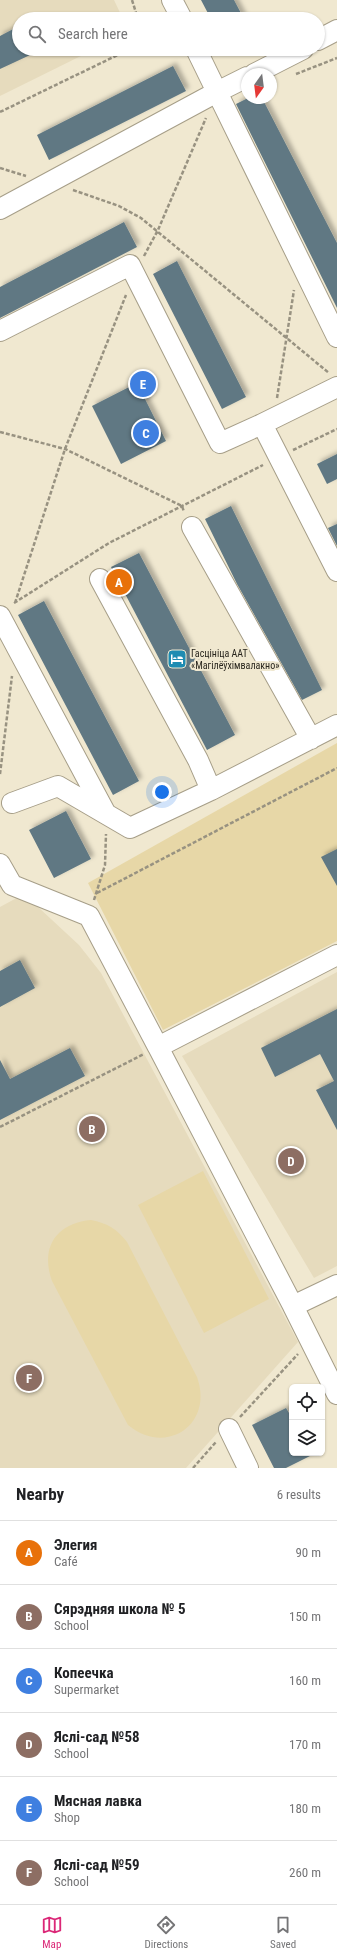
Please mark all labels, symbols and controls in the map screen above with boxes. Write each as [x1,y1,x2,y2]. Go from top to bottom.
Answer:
search box [12,12,325,56]
icon: search [26,23,48,45]
text: Search here [58,25,128,43]
north arrow [241,68,277,104]
pin: E [130,369,156,399]
pin: C [133,418,159,448]
pin: A [106,567,132,597]
hotel icon: Гасцініца ААТ «Магілёўхімвалакно» [166,648,188,670]
place label: Гасцініца ААТ «Магілёўхімвалакно» [191,648,279,671]
your location [152,782,172,802]
pin: B [79,1114,105,1144]
pin: D [278,1146,304,1176]
pin: F [16,1363,42,1393]
map controls [289,1384,325,1456]
button: locate [289,1384,325,1420]
button: layers [289,1420,325,1456]
text: Nearby [16,1484,64,1504]
text: 6 results [277,1487,321,1502]
text: Элегия [54,1536,97,1554]
text: A [25,1545,33,1560]
text: 90 m [295,1545,321,1560]
text: Café [54,1554,78,1569]
text: Сярэдняя школа № 5 [54,1600,186,1618]
text: B [25,1609,33,1624]
text: 150 m [289,1609,321,1624]
text: School [54,1618,89,1633]
text: Копеечка [54,1664,114,1682]
text: C [25,1673,33,1688]
text: 160 m [289,1673,321,1688]
text: Supermarket [54,1682,119,1697]
text: Яслі-сад №58 [54,1728,140,1746]
text: D [25,1737,33,1752]
text: 170 m [289,1737,321,1752]
text: School [54,1746,89,1761]
text: Мясная лавка [54,1792,142,1810]
text: E [26,1801,32,1816]
text: 180 m [289,1801,321,1816]
text: Shop [54,1810,80,1825]
text: Яслі-сад №59 [54,1856,140,1874]
text: F [26,1865,32,1880]
text: 260 m [289,1865,321,1880]
text: School [54,1874,89,1889]
tab: Map [41,1914,63,1951]
tab: Directions [144,1914,188,1951]
tab: Saved [270,1914,296,1951]

